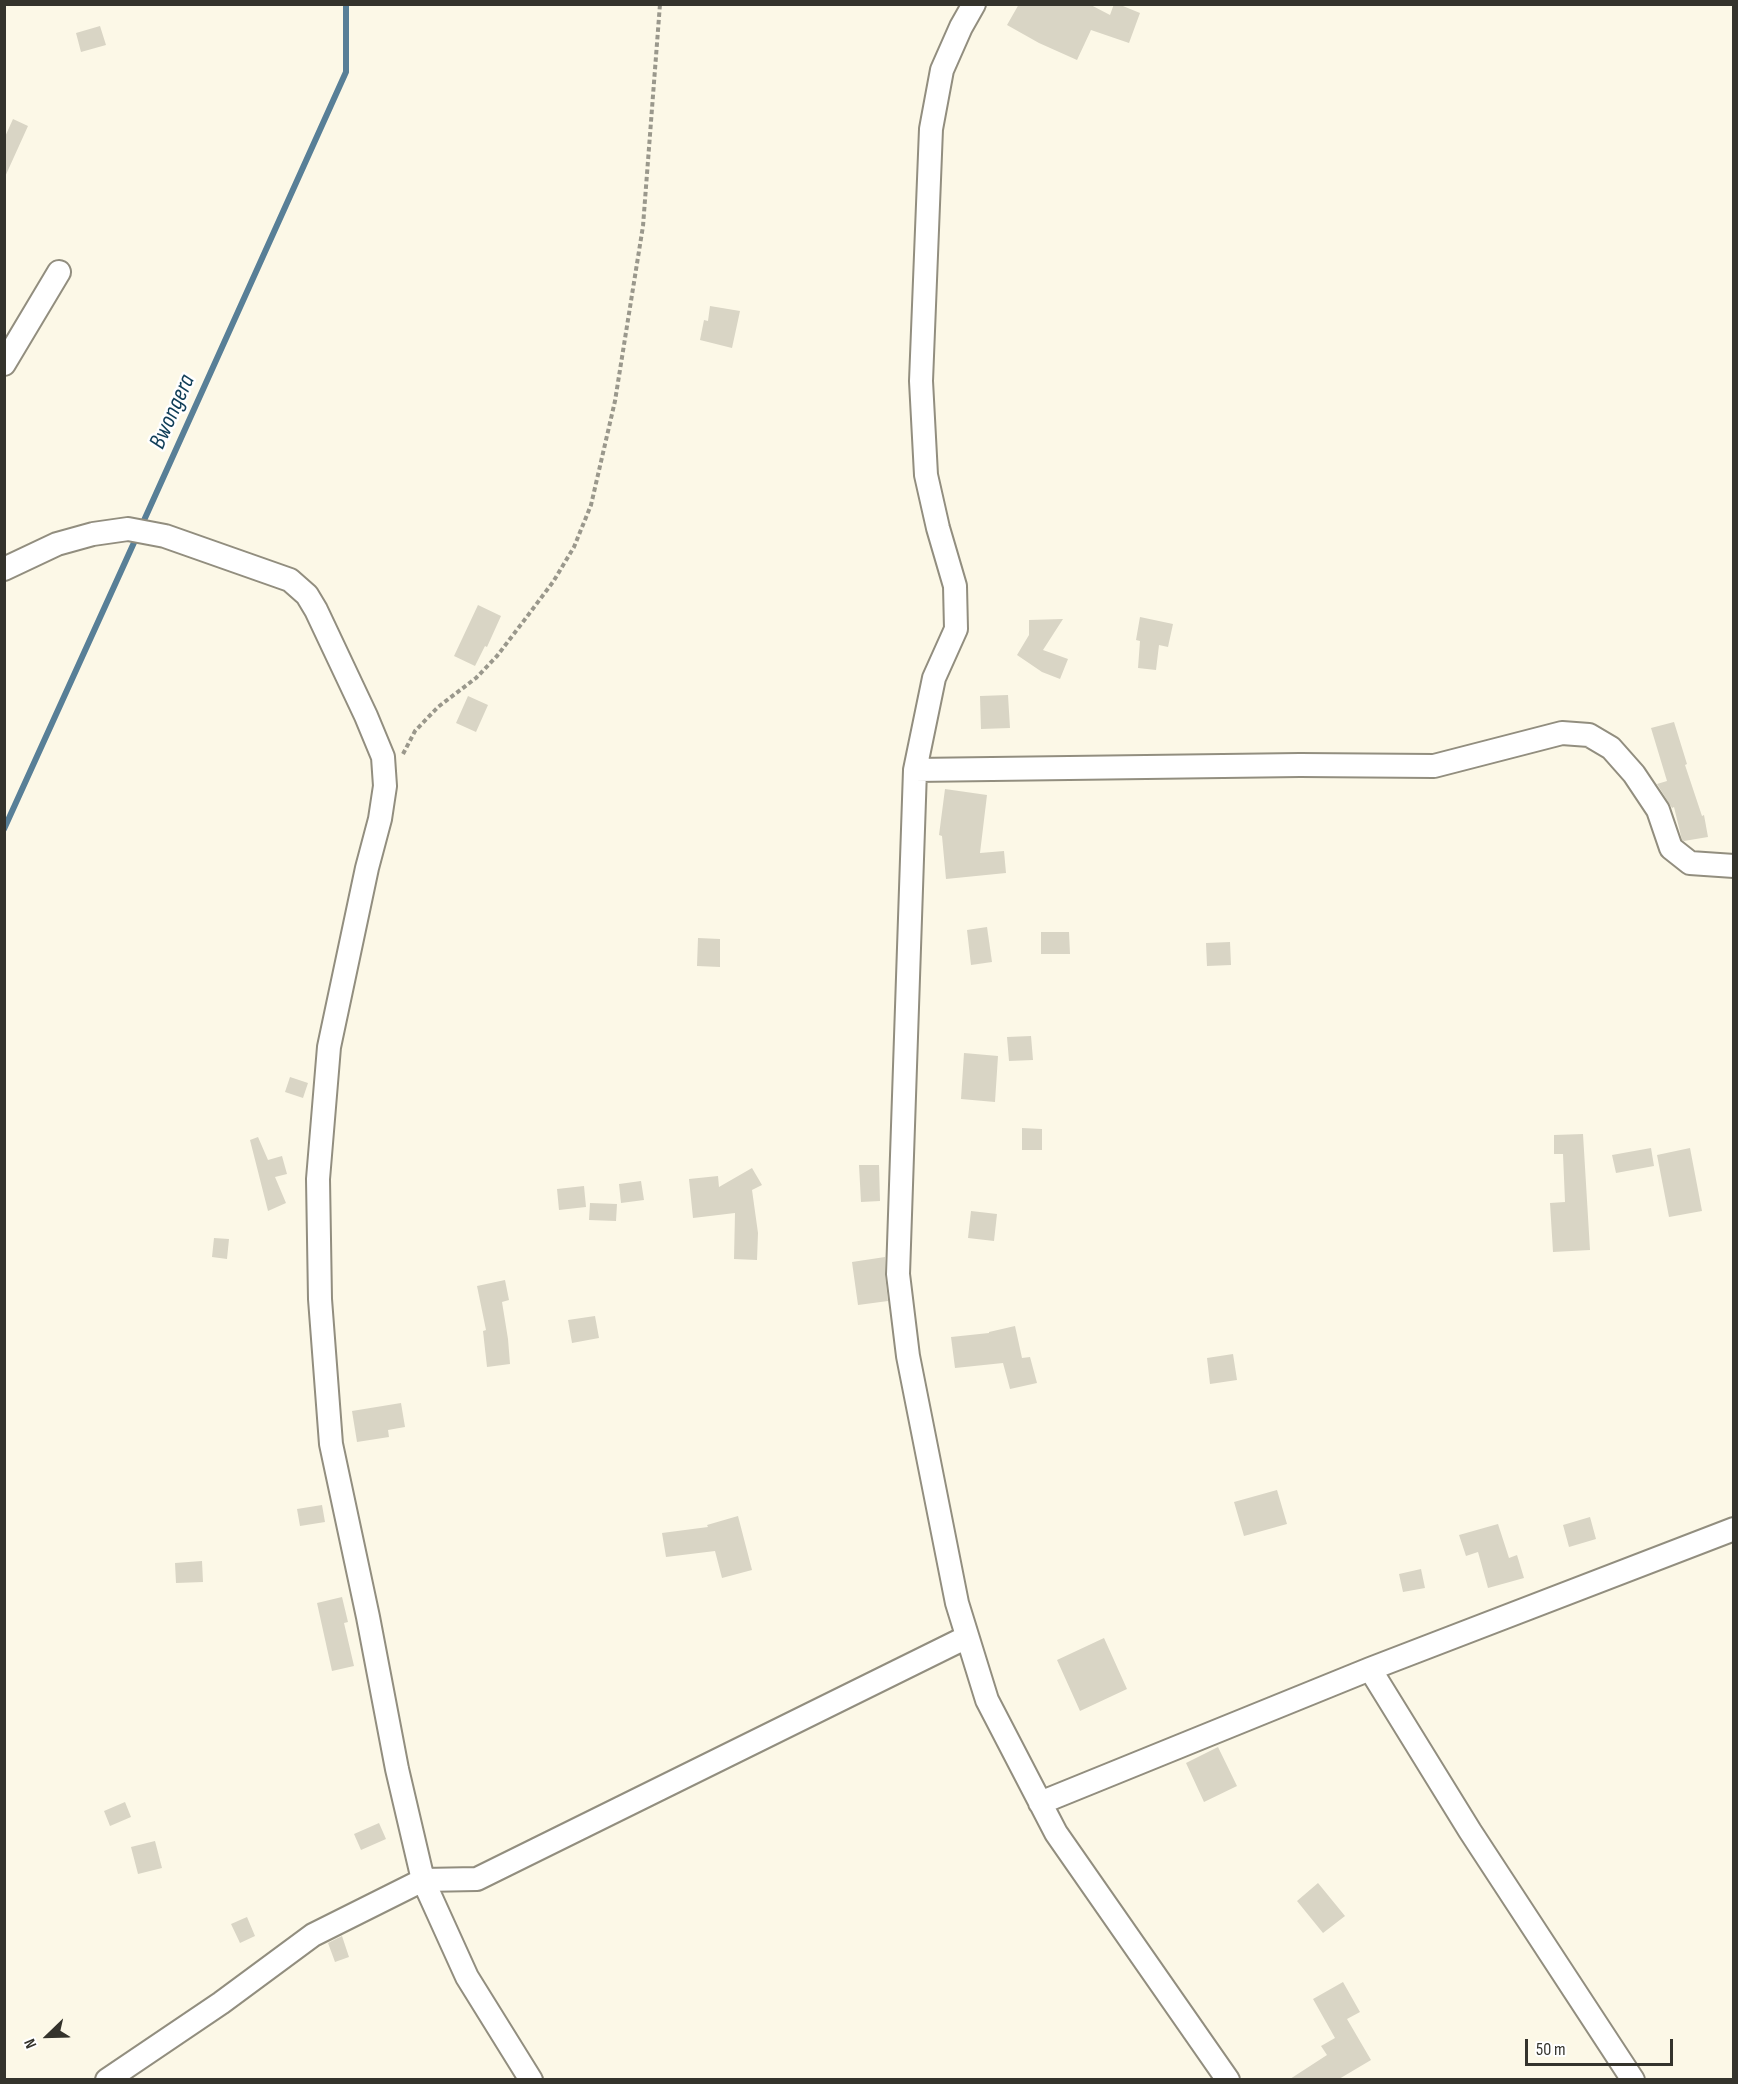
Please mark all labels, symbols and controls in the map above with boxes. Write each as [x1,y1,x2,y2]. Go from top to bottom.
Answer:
water label: Bwongera [144,370,202,454]
north arrow [18,2006,78,2066]
scale bar [1528,2027,1676,2065]
text: N [21,2036,41,2051]
text: 50 m [1536,2039,1566,2060]

